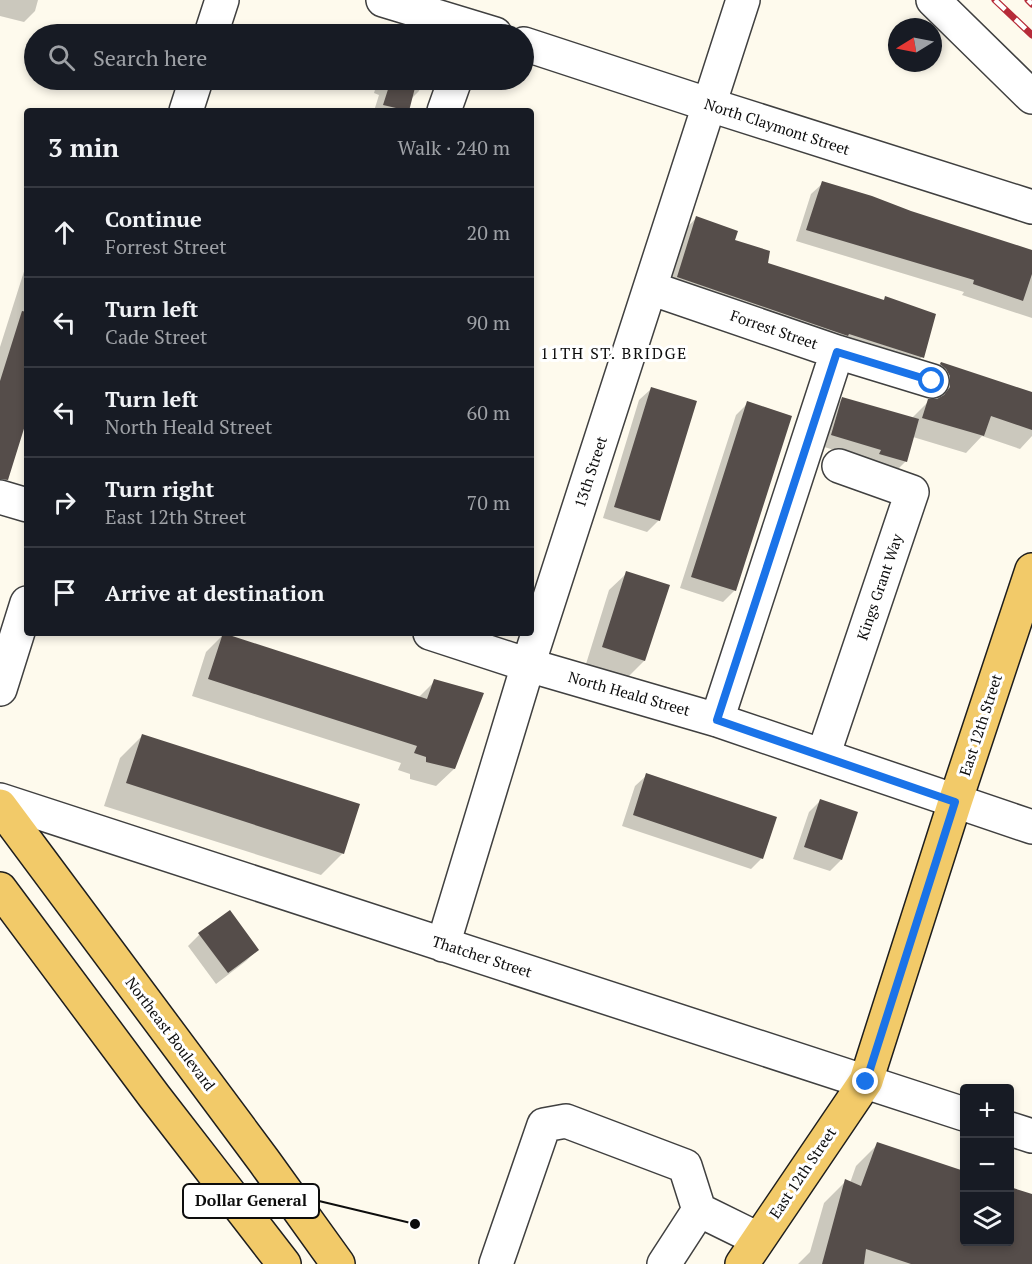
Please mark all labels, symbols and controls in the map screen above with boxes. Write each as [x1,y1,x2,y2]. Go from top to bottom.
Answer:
north arrow [888,18,942,72]
search box [24,24,534,90]
icon: search [45,41,78,74]
text: Search here [93,43,207,72]
street label: North Claymont Street [702,93,853,159]
text: 3 min [48,130,119,164]
text: Walk · 240 m [398,134,510,161]
text: Continue [105,204,202,233]
icon: ahead [48,216,81,249]
text: 20 m [467,219,510,246]
text: Forrest Street [105,233,227,260]
text: Turn left [105,294,198,323]
street label: Forrest Street [728,305,821,354]
icon: left [48,306,81,339]
text: 90 m [467,309,510,336]
text: Cade Street [105,323,207,350]
district label: 11TH ST. BRIDGE [540,342,688,364]
route start [918,367,944,393]
text: Turn left [105,384,198,413]
icon: left [48,396,81,429]
text: 60 m [467,399,510,426]
text: North Heald Street [105,413,272,440]
street label: 13th Street [569,433,611,510]
text: Turn right [105,474,214,503]
icon: right [48,486,81,519]
text: 70 m [467,489,510,516]
text: East 12th Street [105,503,246,530]
street label: Kings Grant Way [852,530,907,642]
icon: arrive [48,576,81,609]
text: Arrive at destination [105,578,324,607]
street label: North Heald Street [566,666,693,720]
street label: East 12th Street [954,671,1006,778]
street label: Thatcher Street [430,930,535,982]
street label: Northeast Boulevard [121,973,220,1094]
route end [852,1068,878,1094]
map controls [960,1084,1014,1246]
button: + [960,1084,1014,1138]
street label: East 12th Street [764,1123,840,1222]
button: − [960,1138,1014,1192]
callout: Dollar General [183,1184,319,1218]
text: Dollar General [195,1189,307,1211]
button: layers [960,1192,1014,1246]

